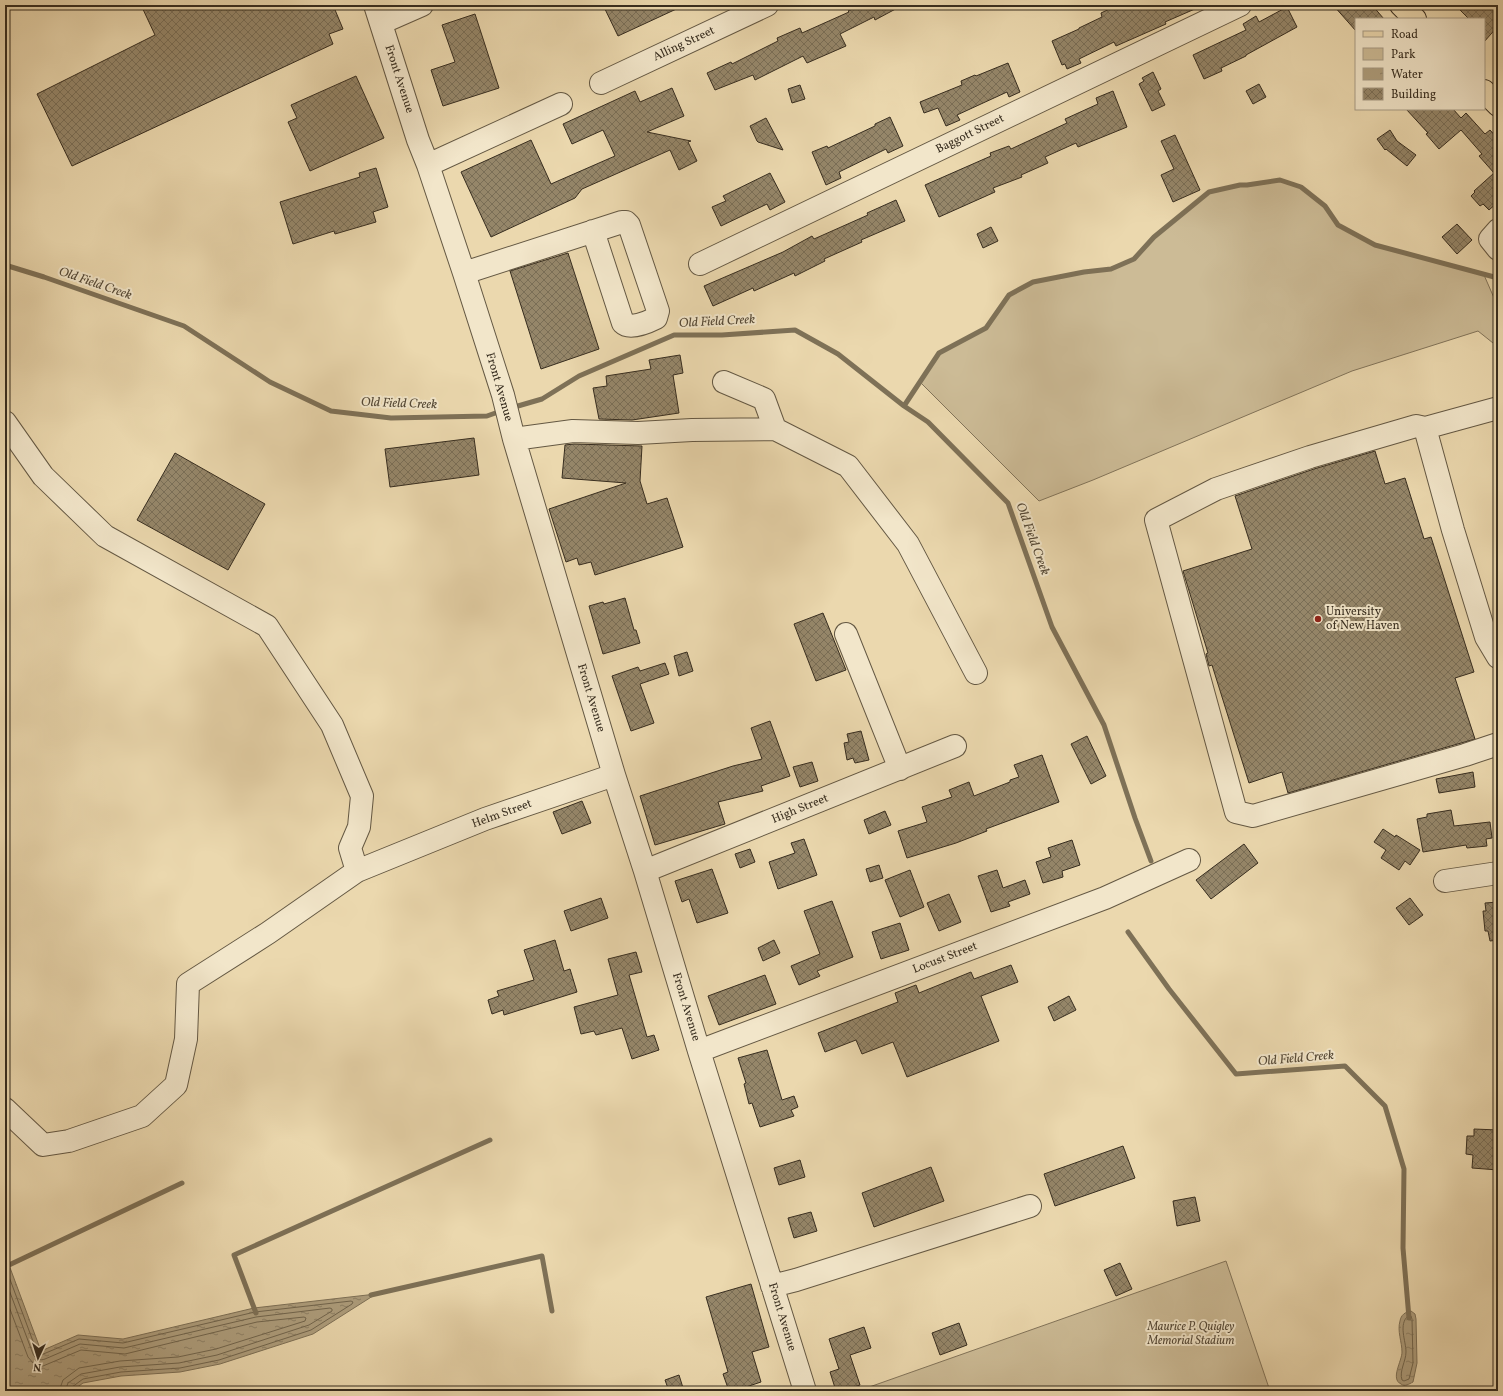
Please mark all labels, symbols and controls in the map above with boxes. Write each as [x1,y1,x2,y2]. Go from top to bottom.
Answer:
legend [1355,18,1485,110]
street label: Alling Street [651,23,717,65]
text: Road [1391,27,1418,43]
street label: Front Avenue [380,43,418,115]
text: Park [1391,47,1416,63]
text: Water [1391,67,1423,83]
text: Building [1391,87,1436,103]
street label: Baggott Street [933,111,1007,157]
water label: Old Field Creek [56,263,134,305]
water label: Old Field Creek [678,311,756,333]
street label: Front Avenue [482,351,517,424]
water label: Old Field Creek [361,394,437,414]
water label: Old Field Creek [1010,500,1054,578]
place label: University of New Haven [1326,604,1400,634]
marker: University of New Haven [1313,614,1323,624]
street label: Front Avenue [573,662,609,734]
street label: High Street [769,790,831,828]
street label: Helm Street [470,796,534,832]
street label: Locust Street [910,938,980,978]
street label: Front Avenue [668,971,704,1043]
water label: Old Field Creek [1257,1047,1335,1071]
street label: Front Avenue [764,1281,800,1353]
park label: Maurice P. Quigley Memorial Stadium [1146,1319,1235,1349]
north arrow [18,1338,58,1378]
text: N [33,1359,42,1374]

